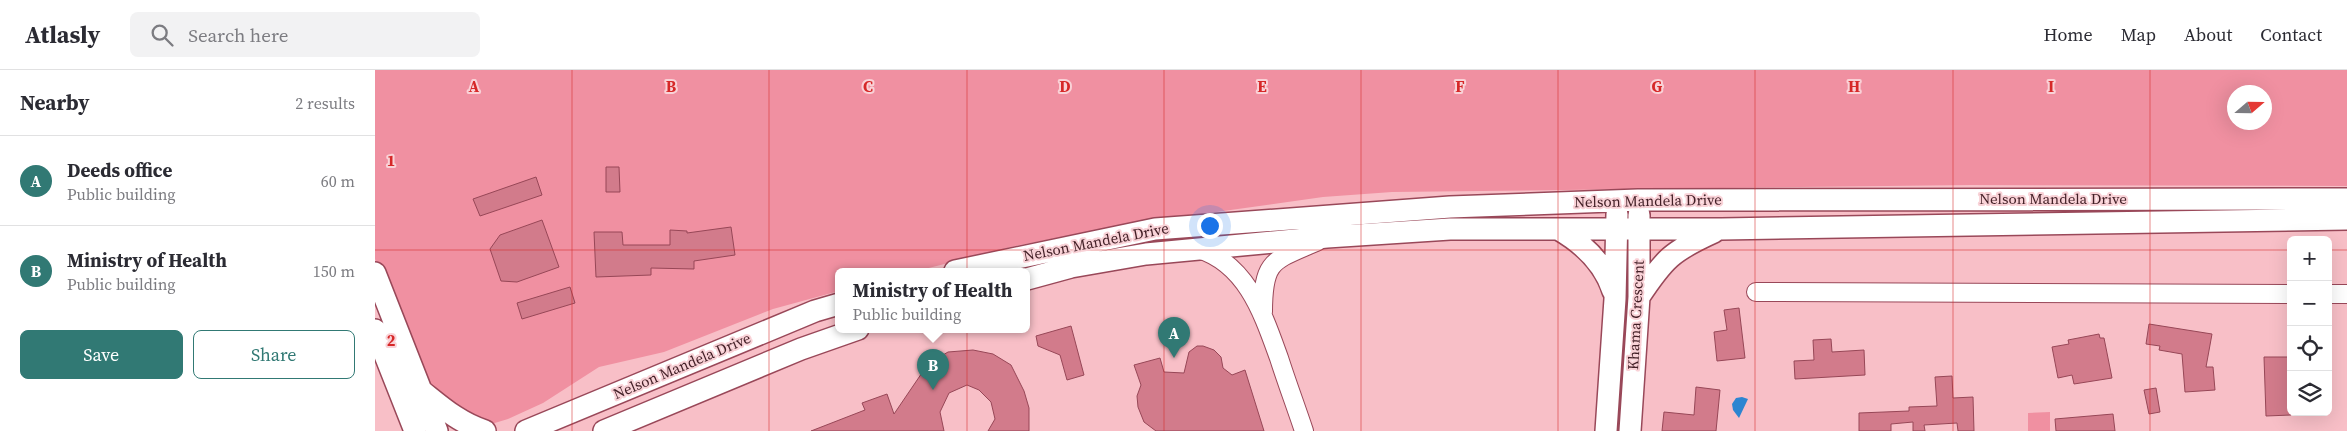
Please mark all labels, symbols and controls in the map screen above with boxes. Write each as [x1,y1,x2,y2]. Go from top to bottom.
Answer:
search box [130,12,480,57]
text: Atlasly [25,18,100,51]
icon: search [148,21,176,49]
text: Search here [188,22,288,48]
text: Home [2044,22,2093,47]
text: Map [2121,22,2156,47]
text: About [2184,22,2232,47]
text: Contact [2260,22,2322,47]
text: A [469,75,480,97]
text: B [666,75,677,97]
text: C [863,75,873,97]
text: D [1059,75,1071,97]
text: E [1257,75,1267,97]
text: F [1455,75,1465,97]
text: G [1652,75,1663,97]
text: H [1848,75,1860,97]
text: I [2048,75,2054,97]
north arrow [2227,85,2272,130]
text: Nearby [20,88,90,117]
text: 2 results [295,92,355,114]
text: 1 [387,149,395,171]
text: Deeds office [67,157,172,183]
text: A [31,170,41,192]
text: 60 m [321,170,355,192]
text: Public building [67,183,176,205]
street label: Nelson Mandela Drive [1979,188,2127,209]
street label: Nelson Mandela Drive [1574,189,1722,212]
your location [1197,213,1223,239]
street label: Nelson Mandela Drive [1021,217,1171,266]
map controls [2287,236,2332,416]
button: + [2287,236,2332,281]
text: Ministry of Health [67,247,227,273]
street label: Khama Crescent [1622,259,1649,370]
text: B [31,260,41,282]
text: 150 m [313,260,355,282]
popup [835,268,1030,333]
text: Public building [67,273,176,295]
text: Ministry of Health [853,277,1012,303]
button: − [2287,281,2332,326]
text: Public building [853,303,961,325]
pin: A [1158,317,1190,358]
button: locate [2287,326,2332,371]
street label: Nelson Mandela Drive [610,327,754,404]
text: 2 [387,329,396,351]
button: Save [20,330,183,379]
button: Share [193,330,355,379]
pin: B [917,349,949,390]
button: layers [2287,371,2332,416]

